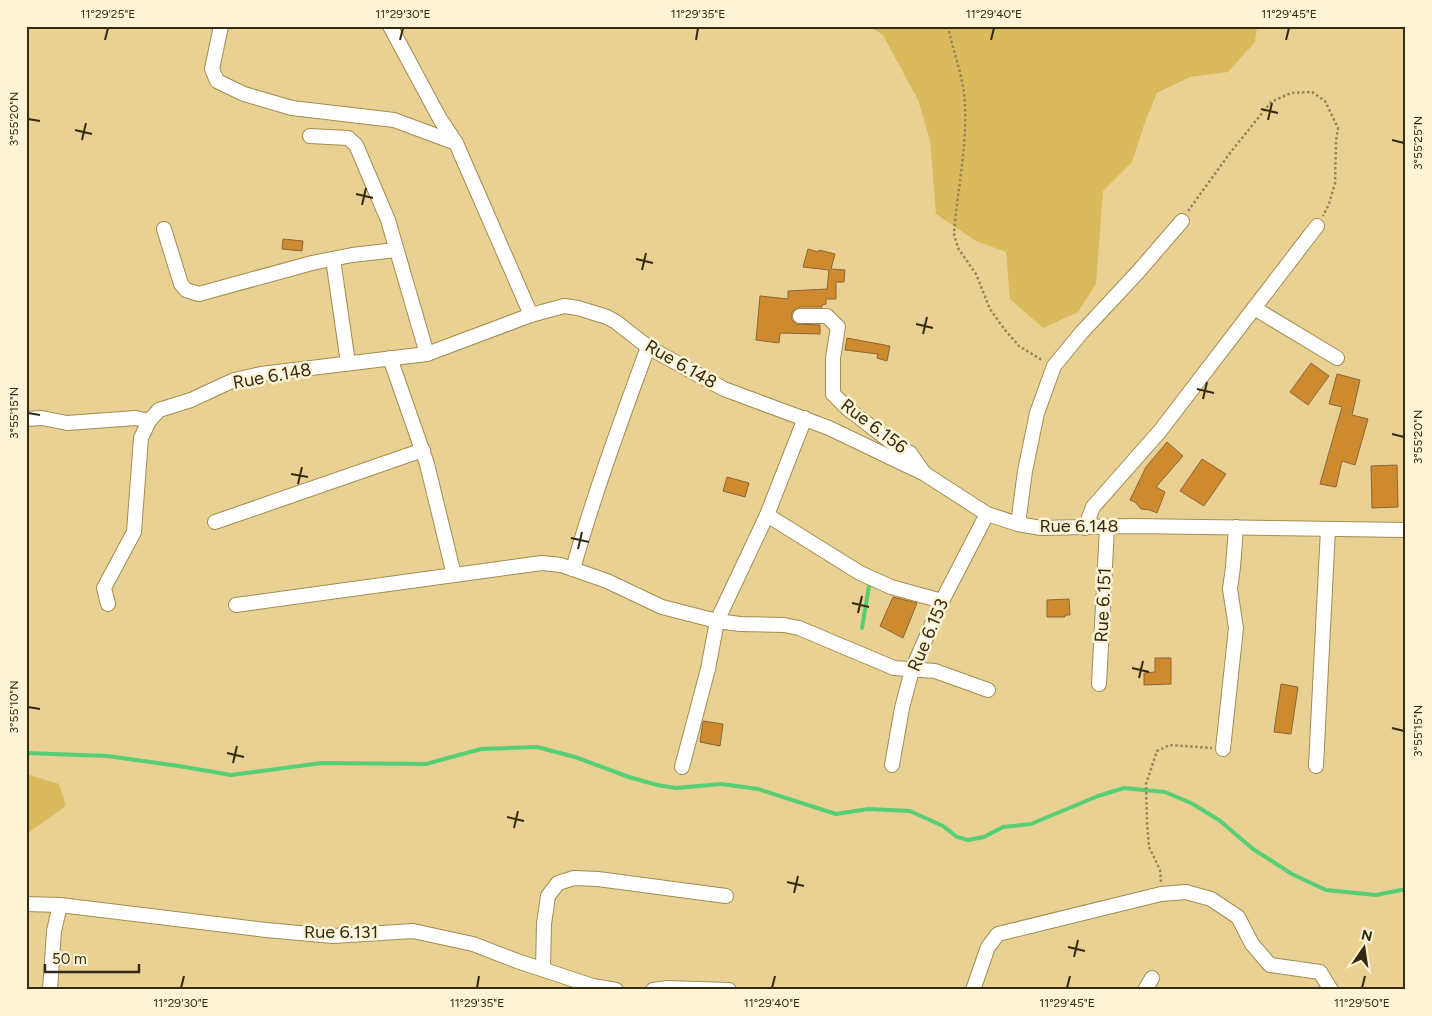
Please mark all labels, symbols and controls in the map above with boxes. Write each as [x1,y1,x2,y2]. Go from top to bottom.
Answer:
text: 11°29'25"E [81,7,135,21]
text: 11°29'30"E [375,7,431,21]
text: 11°29'35"E [671,7,725,21]
text: 11°29'40"E [966,7,1022,21]
text: 11°29'45"E [1261,7,1317,21]
text: 3°55'20"N [7,92,21,146]
text: 3°55'25"N [1411,116,1425,170]
street label: Rue 6.148 [641,335,721,393]
street label: Rue 6.148 [231,358,313,394]
text: 3°55'15"N [7,387,21,439]
street label: Rue 6.156 [836,394,912,458]
text: 3°55'20"N [1411,410,1425,464]
street label: Rue 6.148 [1039,515,1119,537]
street label: Rue 6.151 [1090,567,1116,643]
street label: Rue 6.153 [903,595,953,675]
text: 3°55'10"N [7,681,21,733]
text: 3°55'15"N [1411,705,1425,757]
street label: Rue 6.131 [304,921,378,943]
north arrow [1340,924,1390,974]
text: N [1360,926,1374,945]
scale bar [45,941,139,973]
text: 50 m [52,950,87,968]
text: 11°29'30"E [153,996,209,1010]
text: 11°29'35"E [450,996,504,1010]
text: 11°29'40"E [744,996,800,1010]
text: 11°29'45"E [1039,996,1095,1010]
text: 11°29'50"E [1334,996,1390,1010]

